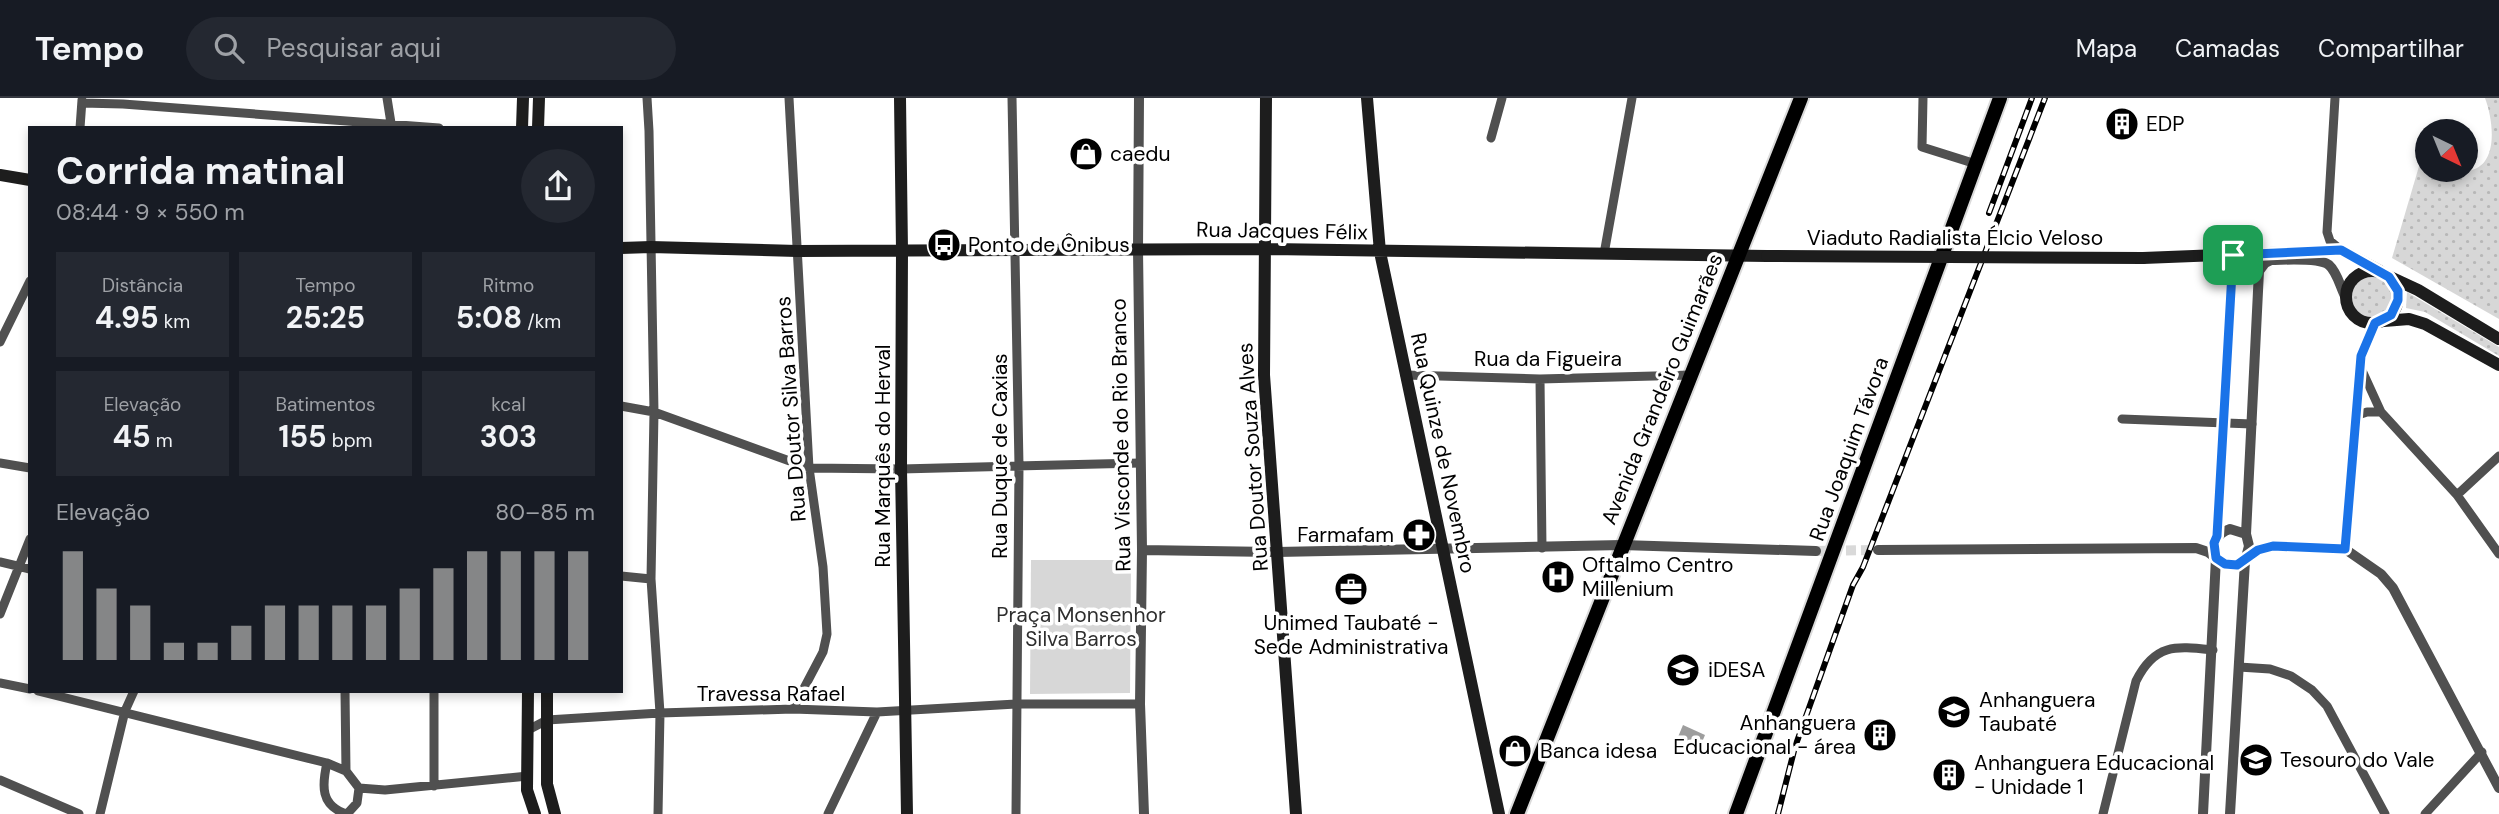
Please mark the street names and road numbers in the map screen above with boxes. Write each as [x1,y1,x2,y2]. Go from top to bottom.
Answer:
street label: Rua Jacques Félix [1196,216,1368,246]
street label: Viaduto Radialista Élcio Veloso [1807,224,2103,252]
street label: Avenida Grandeiro Guimarães [1595,249,1729,529]
street label: Rua Doutor Silva Barros [769,295,813,523]
street label: Rua Visconde do Rio Branco [1105,298,1137,572]
street label: Rua Quinze de Novembro [1404,330,1482,576]
street label: Rua Doutor Souza Alves [1231,342,1275,572]
street label: Rua Marquês do Herval [869,344,897,568]
street label: Rua da Figueira [1474,345,1622,373]
street label: Rua Duque de Caxias [986,353,1014,559]
street label: Rua Joaquim Távora [1803,353,1895,545]
street label: Travessa Rafael [697,680,845,708]

